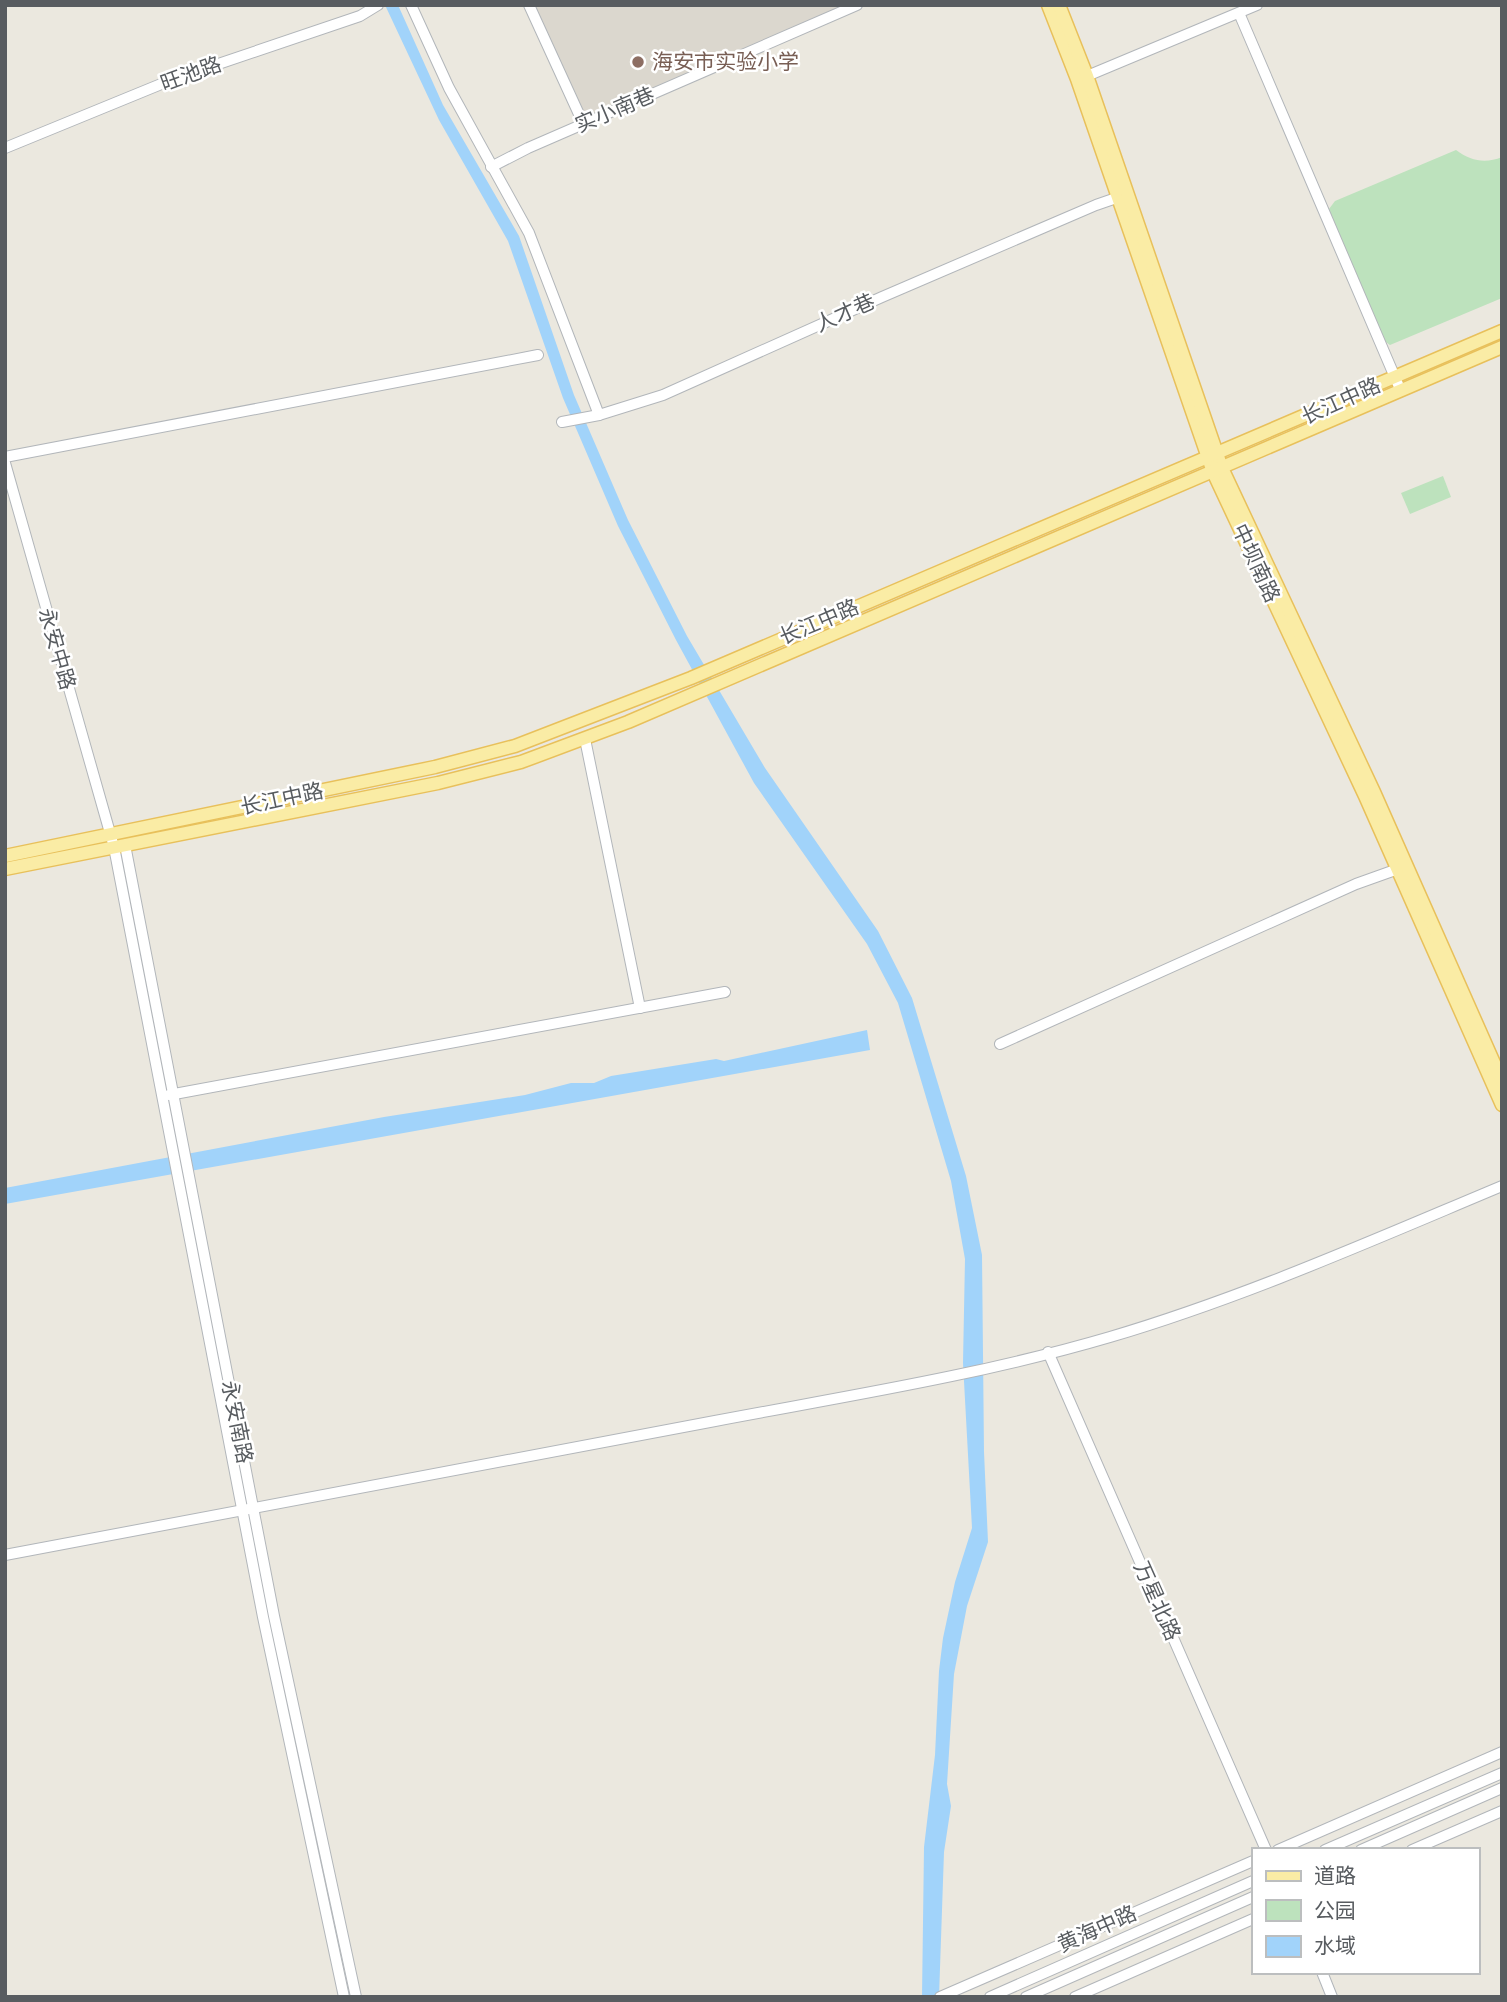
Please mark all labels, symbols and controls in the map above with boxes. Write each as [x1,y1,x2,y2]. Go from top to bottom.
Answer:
place label: 海安市实验小学 [652,49,799,75]
street label: 旺池路 [157,51,225,97]
marker: 海安市实验小学 [630,54,646,70]
street label: 实小南巷 [571,82,659,138]
street label: 人才巷 [811,288,879,338]
street label: 长江中路 [1297,372,1385,430]
street label: 中坝南路 [1226,519,1286,607]
street label: 长江中路 [775,594,863,650]
street label: 永安中路 [33,605,81,693]
street label: 长江中路 [238,778,326,820]
street label: 永安南路 [216,1378,258,1466]
street label: 万星北路 [1128,1557,1186,1645]
legend [1252,1848,1479,1974]
text: 道路 [1314,1863,1356,1889]
text: 公园 [1314,1898,1356,1924]
street label: 黄海中路 [1053,1900,1141,1958]
text: 水域 [1314,1933,1356,1959]

